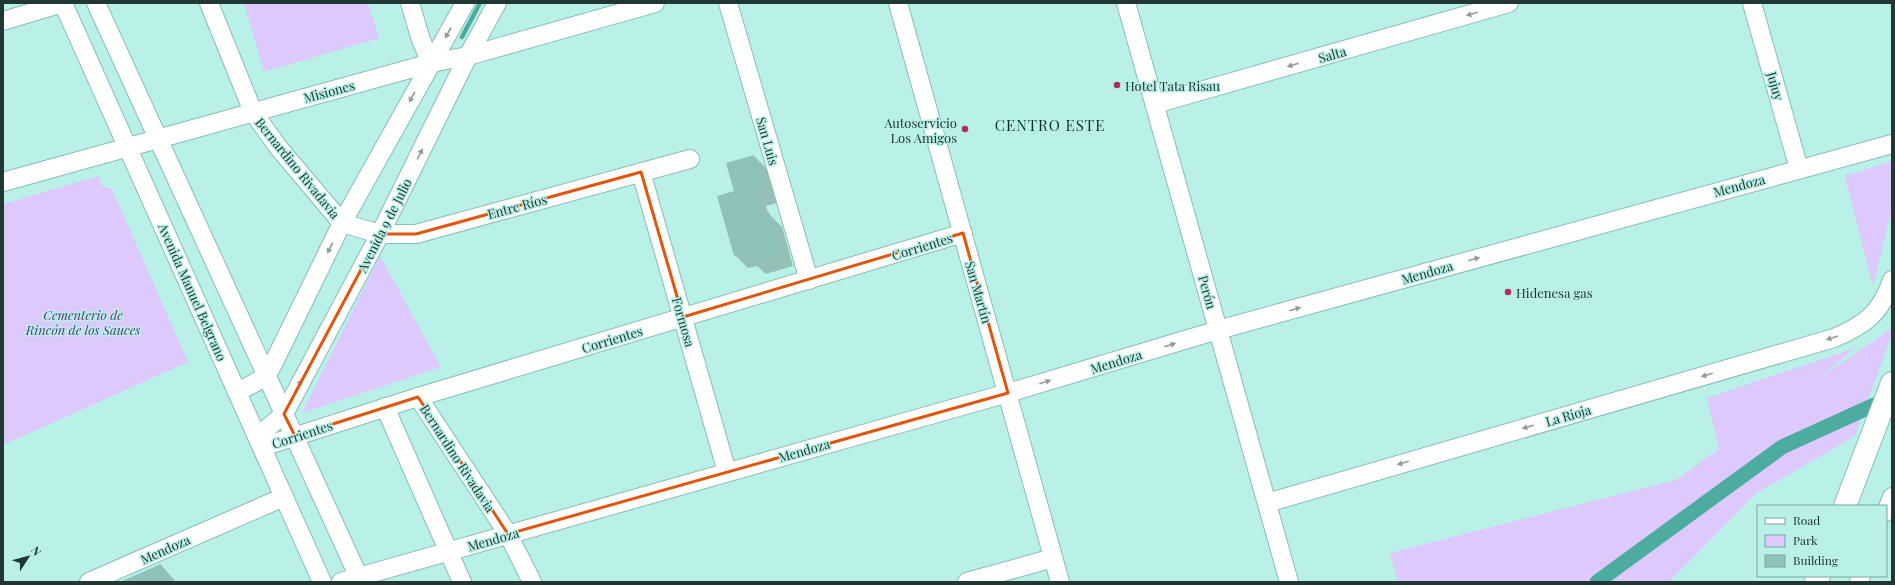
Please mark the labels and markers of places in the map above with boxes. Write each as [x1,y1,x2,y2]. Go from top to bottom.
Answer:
place label: Hotel Tata Risau [1125,77,1221,94]
marker: Hotel Tata Risau [1112,80,1122,90]
place label: Autoservicio Los Amigos [883,114,957,146]
marker: Autoservicio Los Amigos [960,124,970,134]
place label: Hidenesa gas [1516,284,1593,301]
marker: Hidenesa gas [1503,287,1513,297]

